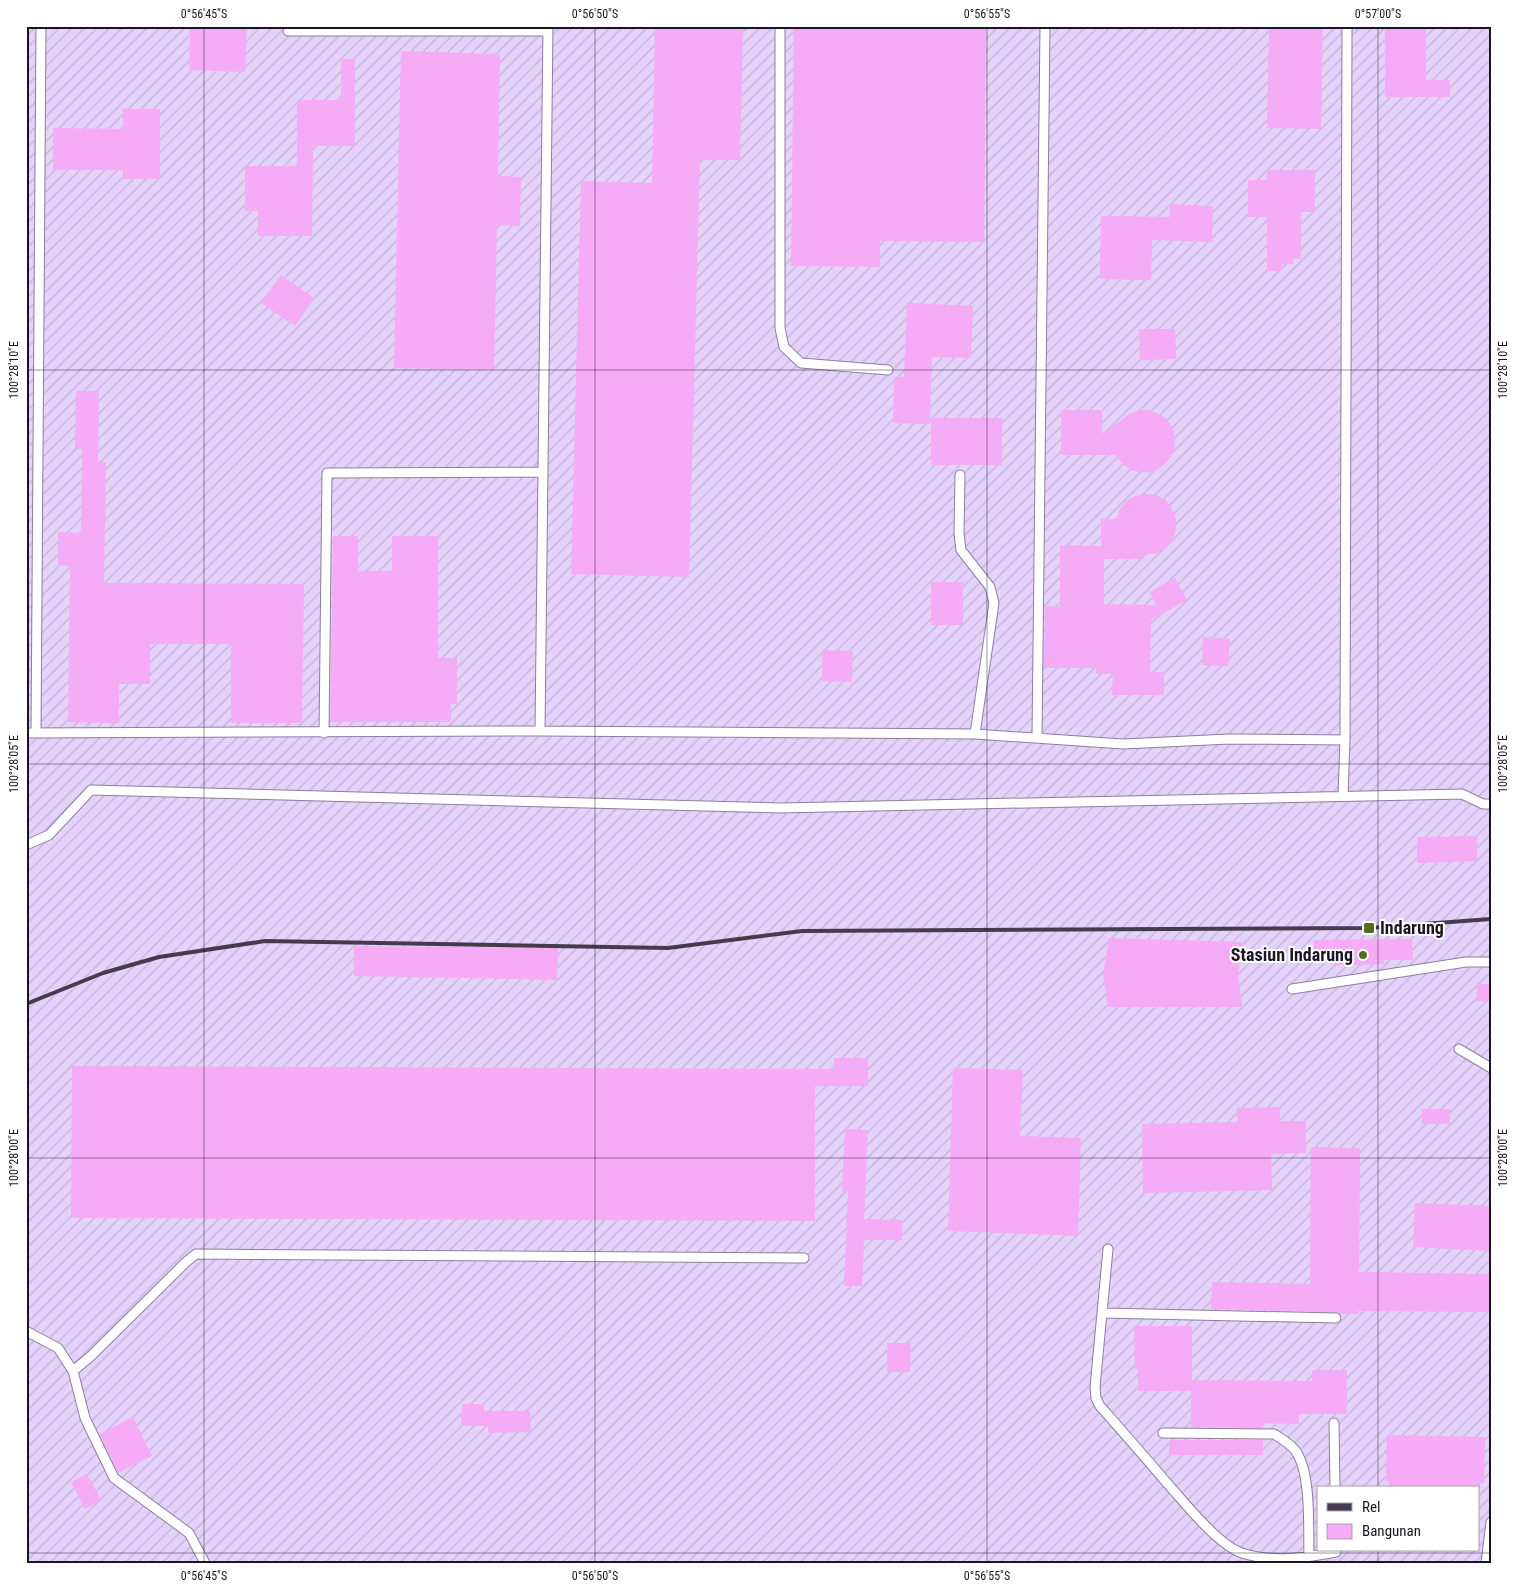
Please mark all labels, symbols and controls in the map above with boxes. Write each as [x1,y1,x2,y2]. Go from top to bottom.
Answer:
text: 0°56'45"S [181,7,227,21]
text: 0°56'50"S [572,7,618,21]
text: 0°56'55"S [964,7,1010,21]
text: 0°57'00"S [1355,7,1401,21]
text: 100°28'10"E [7,341,21,399]
text: 100°28'10"E [1496,341,1510,399]
text: 100°28'05"E [7,735,21,793]
text: 100°28'05"E [1496,735,1510,793]
place label: Indarung [1380,917,1444,938]
marker: Indarung [1362,921,1376,935]
place label: Stasiun Indarung [1231,944,1353,965]
marker: Stasiun Indarung [1357,949,1369,961]
text: 100°28'00"E [7,1129,21,1187]
text: 100°28'00"E [1496,1129,1510,1187]
legend [1317,1486,1480,1552]
text: Rel [1362,1498,1380,1516]
text: Bangunan [1362,1522,1421,1540]
text: 0°56'45"S [181,1569,227,1583]
text: 0°56'50"S [572,1569,618,1583]
text: 0°56'55"S [964,1569,1010,1583]

